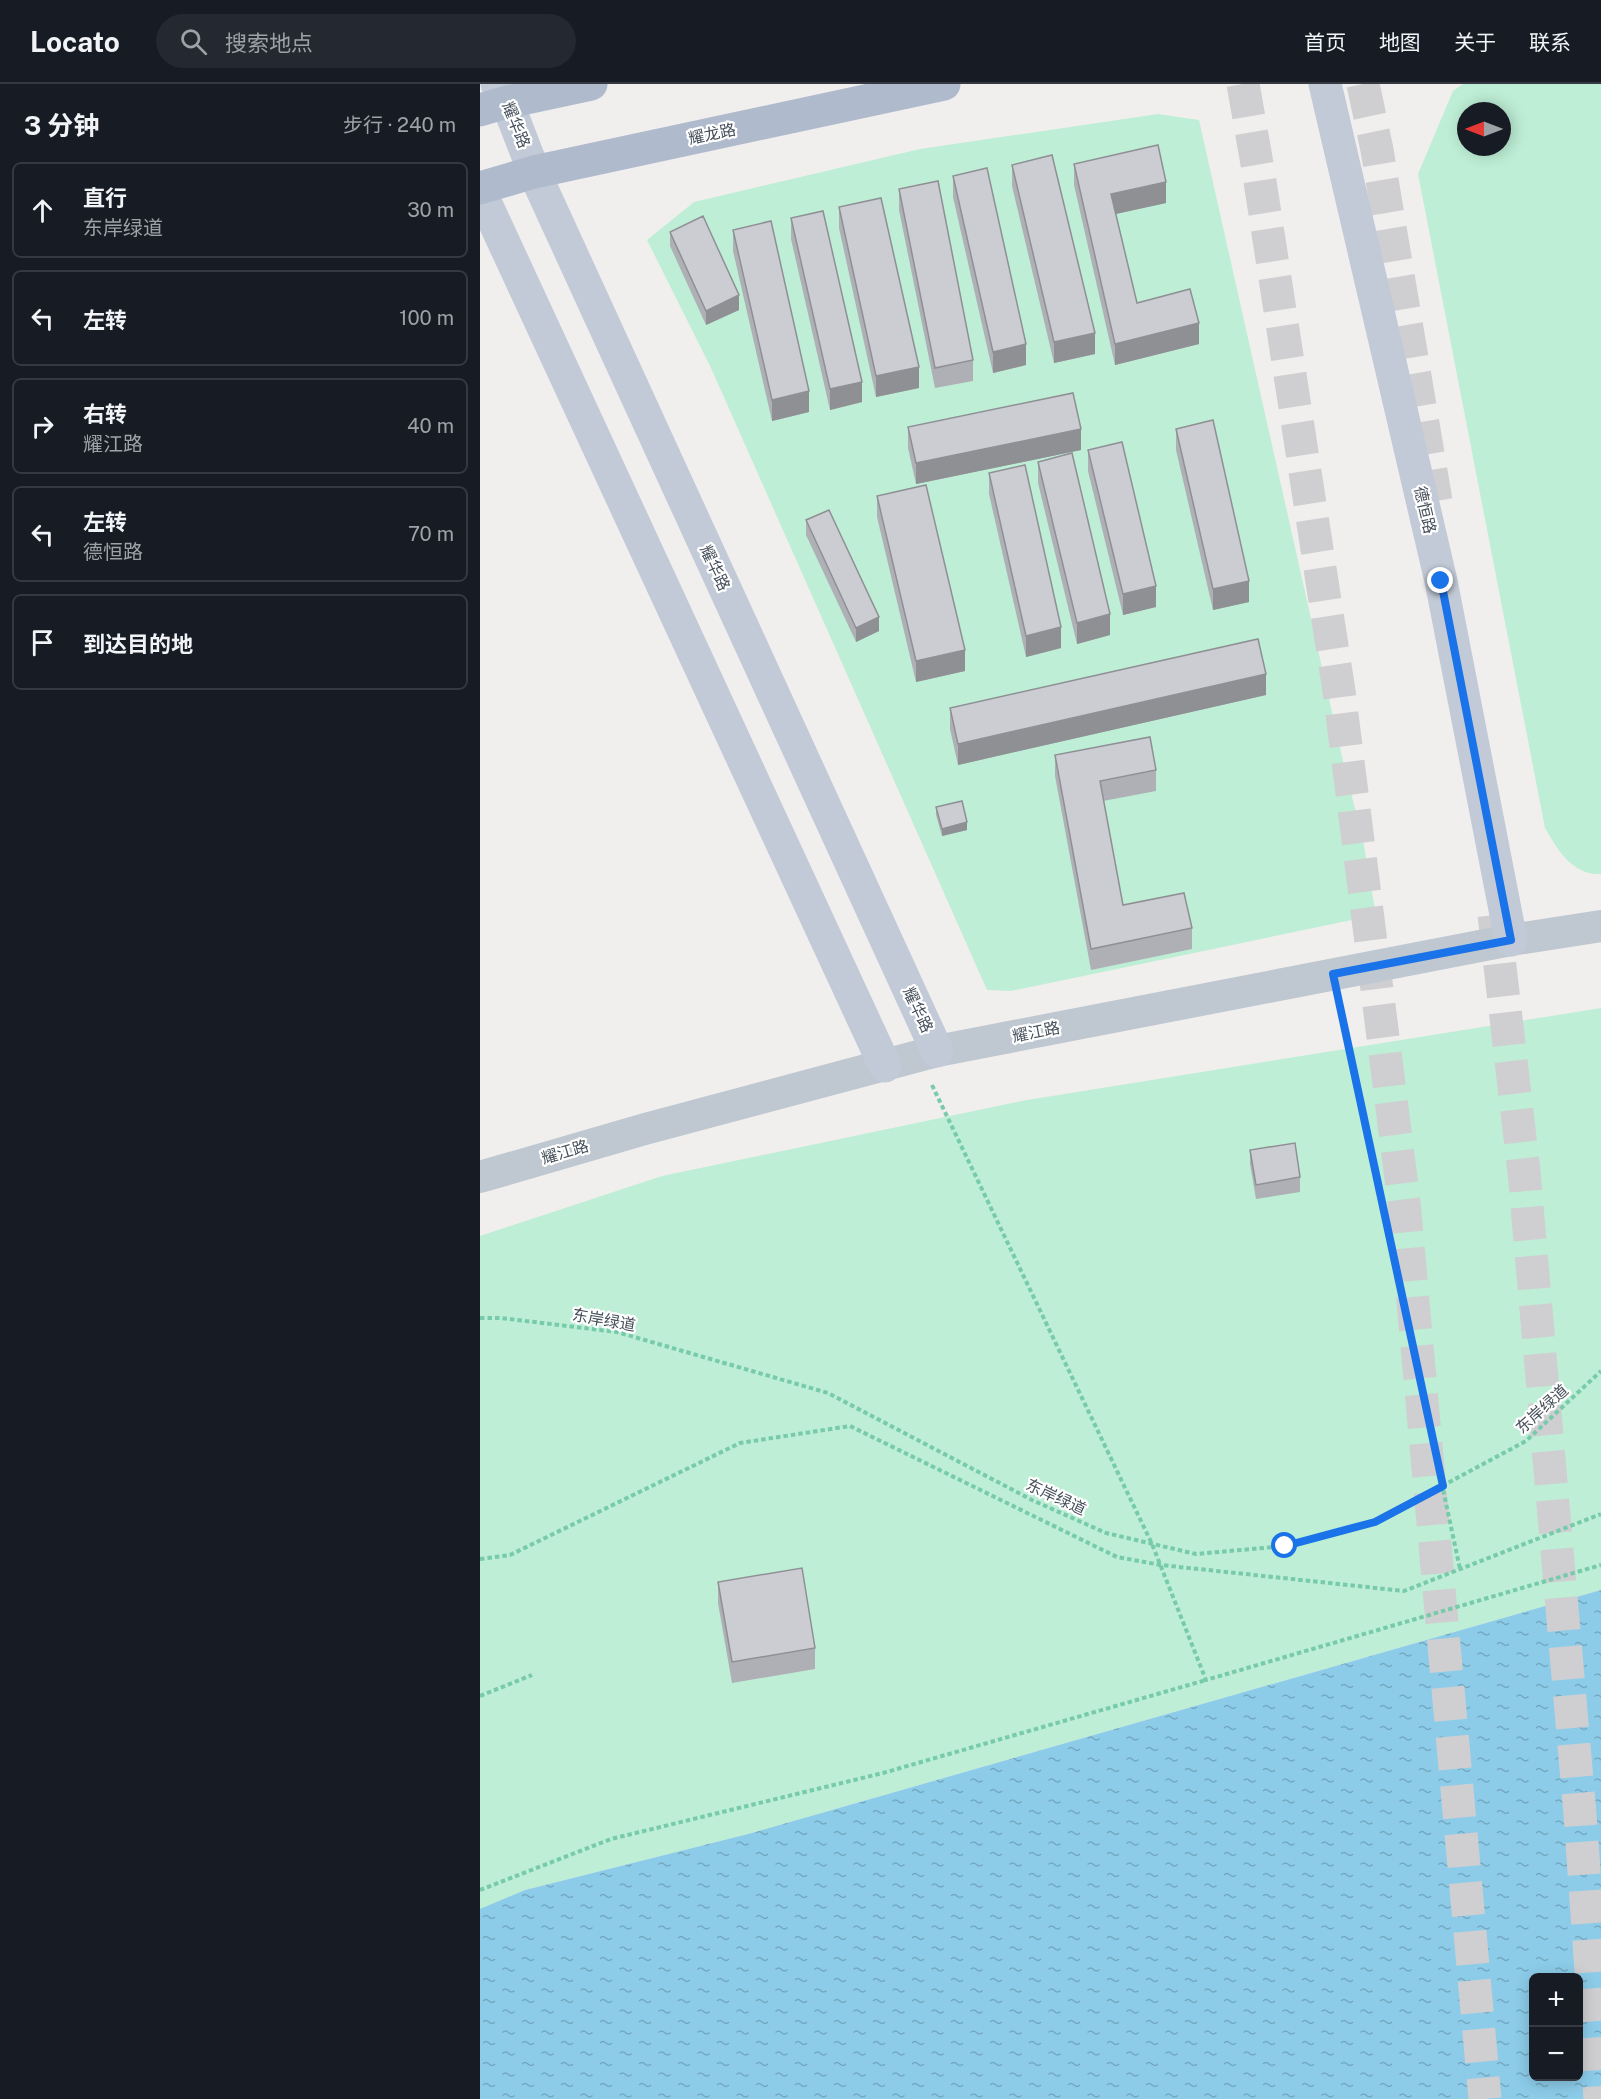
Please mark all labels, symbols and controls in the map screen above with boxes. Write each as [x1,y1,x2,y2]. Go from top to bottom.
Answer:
search box [156,14,576,68]
text: Locato [30,25,120,58]
icon: search [177,25,210,58]
text: 搜索地点 [225,30,313,56]
text: 首页 [1304,30,1346,55]
text: 地图 [1379,30,1421,55]
text: 关于 [1454,30,1496,55]
text: 联系 [1529,30,1571,55]
street label: 耀华路 [498,99,534,151]
north arrow [1457,102,1511,156]
text: 3 分钟 [24,110,99,141]
text: 步行 · 240 m [343,113,456,137]
street label: 耀龙路 [687,120,737,148]
text: 直行 [83,185,127,211]
icon: ahead [26,194,59,227]
text: 30 m [407,198,454,222]
text: 东岸绿道 [83,216,163,240]
icon: left [26,302,59,335]
text: 100 m [399,306,454,330]
text: 左转 [83,307,127,333]
text: 右转 [83,401,127,427]
icon: right [26,410,59,443]
text: 40 m [407,414,454,438]
text: 耀江路 [83,432,143,456]
street label: 德恒路 [1410,484,1440,536]
text: 左转 [83,509,127,535]
icon: left [26,518,59,551]
text: 70 m [408,522,454,546]
text: 德恒路 [83,540,143,564]
street label: 耀华路 [696,542,734,594]
route end [1427,567,1453,593]
icon: arrive [26,626,59,659]
text: 到达目的地 [83,631,193,657]
street label: 耀华路 [899,984,937,1036]
street label: 耀江路 [1011,1018,1061,1046]
street label: 耀江路 [539,1136,591,1168]
street label: 东岸绿道 [571,1305,637,1335]
street label: 东岸绿道 [1512,1381,1572,1437]
street label: 东岸绿道 [1023,1475,1089,1519]
route start [1271,1532,1297,1558]
map controls [1529,1973,1583,2081]
button: + [1529,1973,1583,2027]
button: − [1529,2027,1583,2081]

